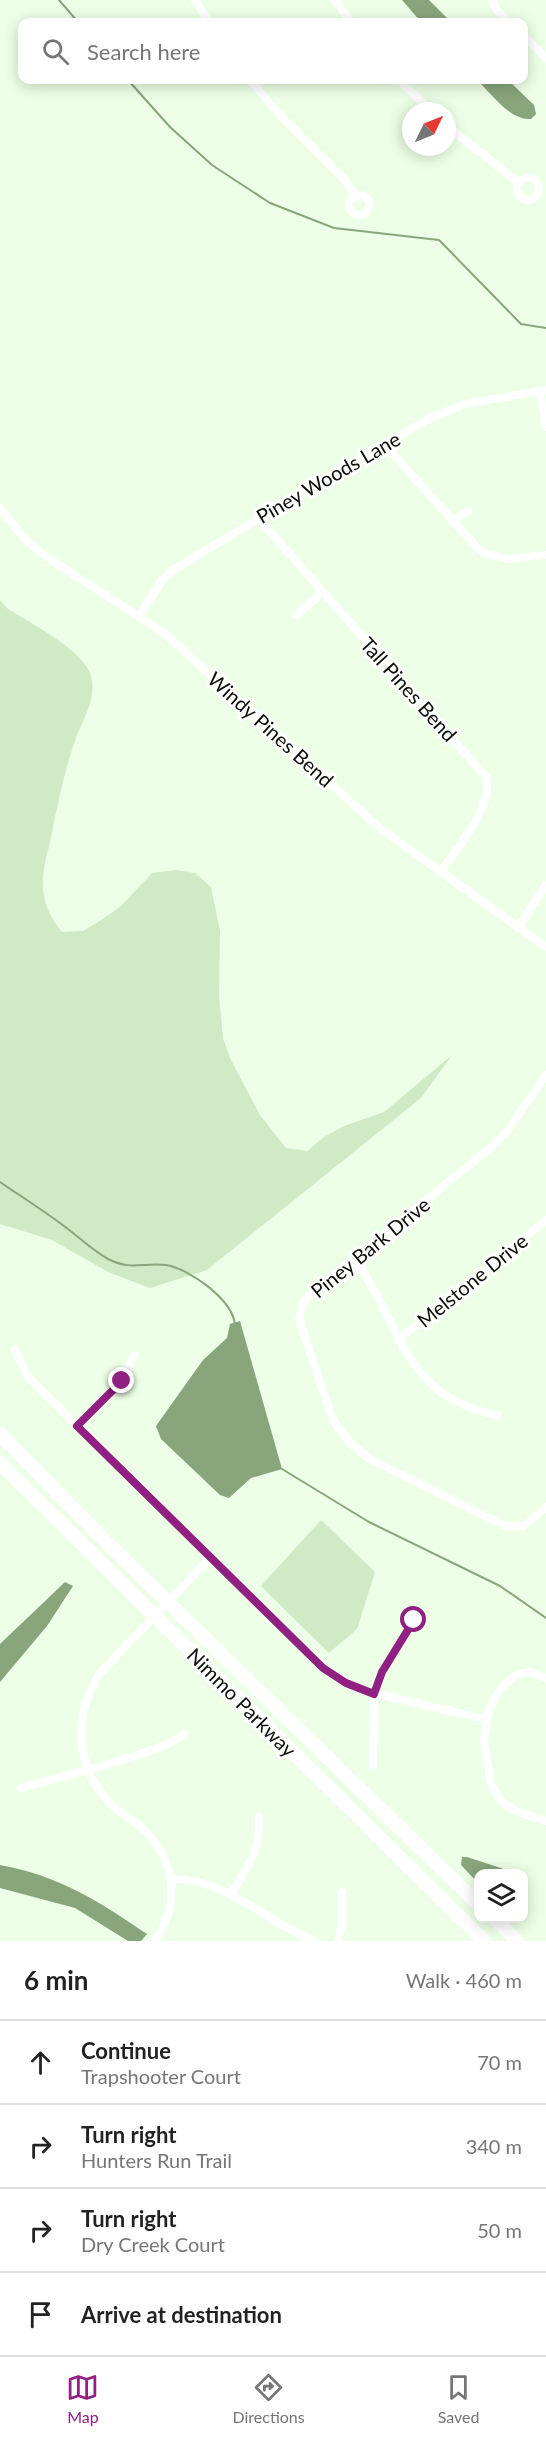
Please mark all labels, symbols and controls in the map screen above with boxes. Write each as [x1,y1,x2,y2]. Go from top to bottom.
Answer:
search box [18,18,528,84]
icon: search [39,35,72,68]
text: Search here [87,38,200,65]
north arrow [402,102,456,156]
street label: Piney Woods Lane [252,426,404,528]
street label: Tall Pines Bend [356,632,462,746]
street label: Windy Pines Bend [203,666,339,792]
street label: Piney Bark Drive [306,1192,434,1302]
street label: Melstone Drive [412,1228,532,1332]
route end [108,1367,134,1393]
route start [400,1606,426,1632]
street label: Nimmo Parkway [183,1643,302,1762]
map controls [474,1869,528,1923]
button: layers [474,1869,528,1923]
text: 6 min [24,1964,88,1996]
text: Walk · 460 m [406,1968,522,1992]
text: Continue [81,2037,171,2064]
icon: ahead [24,2046,57,2079]
text: 70 m [477,2050,522,2074]
text: Trapshooter Court [81,2064,241,2088]
text: Turn right [81,2121,176,2148]
icon: right [24,2130,57,2163]
text: 340 m [466,2134,522,2158]
text: Hunters Run Trail [81,2148,232,2172]
text: Turn right [81,2205,176,2232]
icon: right [24,2214,57,2247]
text: 50 m [477,2218,522,2242]
text: Dry Creek Court [81,2232,225,2256]
icon: arrive [24,2298,57,2331]
text: Arrive at destination [81,2301,282,2328]
tab: Map [66,2371,99,2426]
tab: Directions [232,2371,305,2426]
tab: Saved [438,2371,479,2426]

